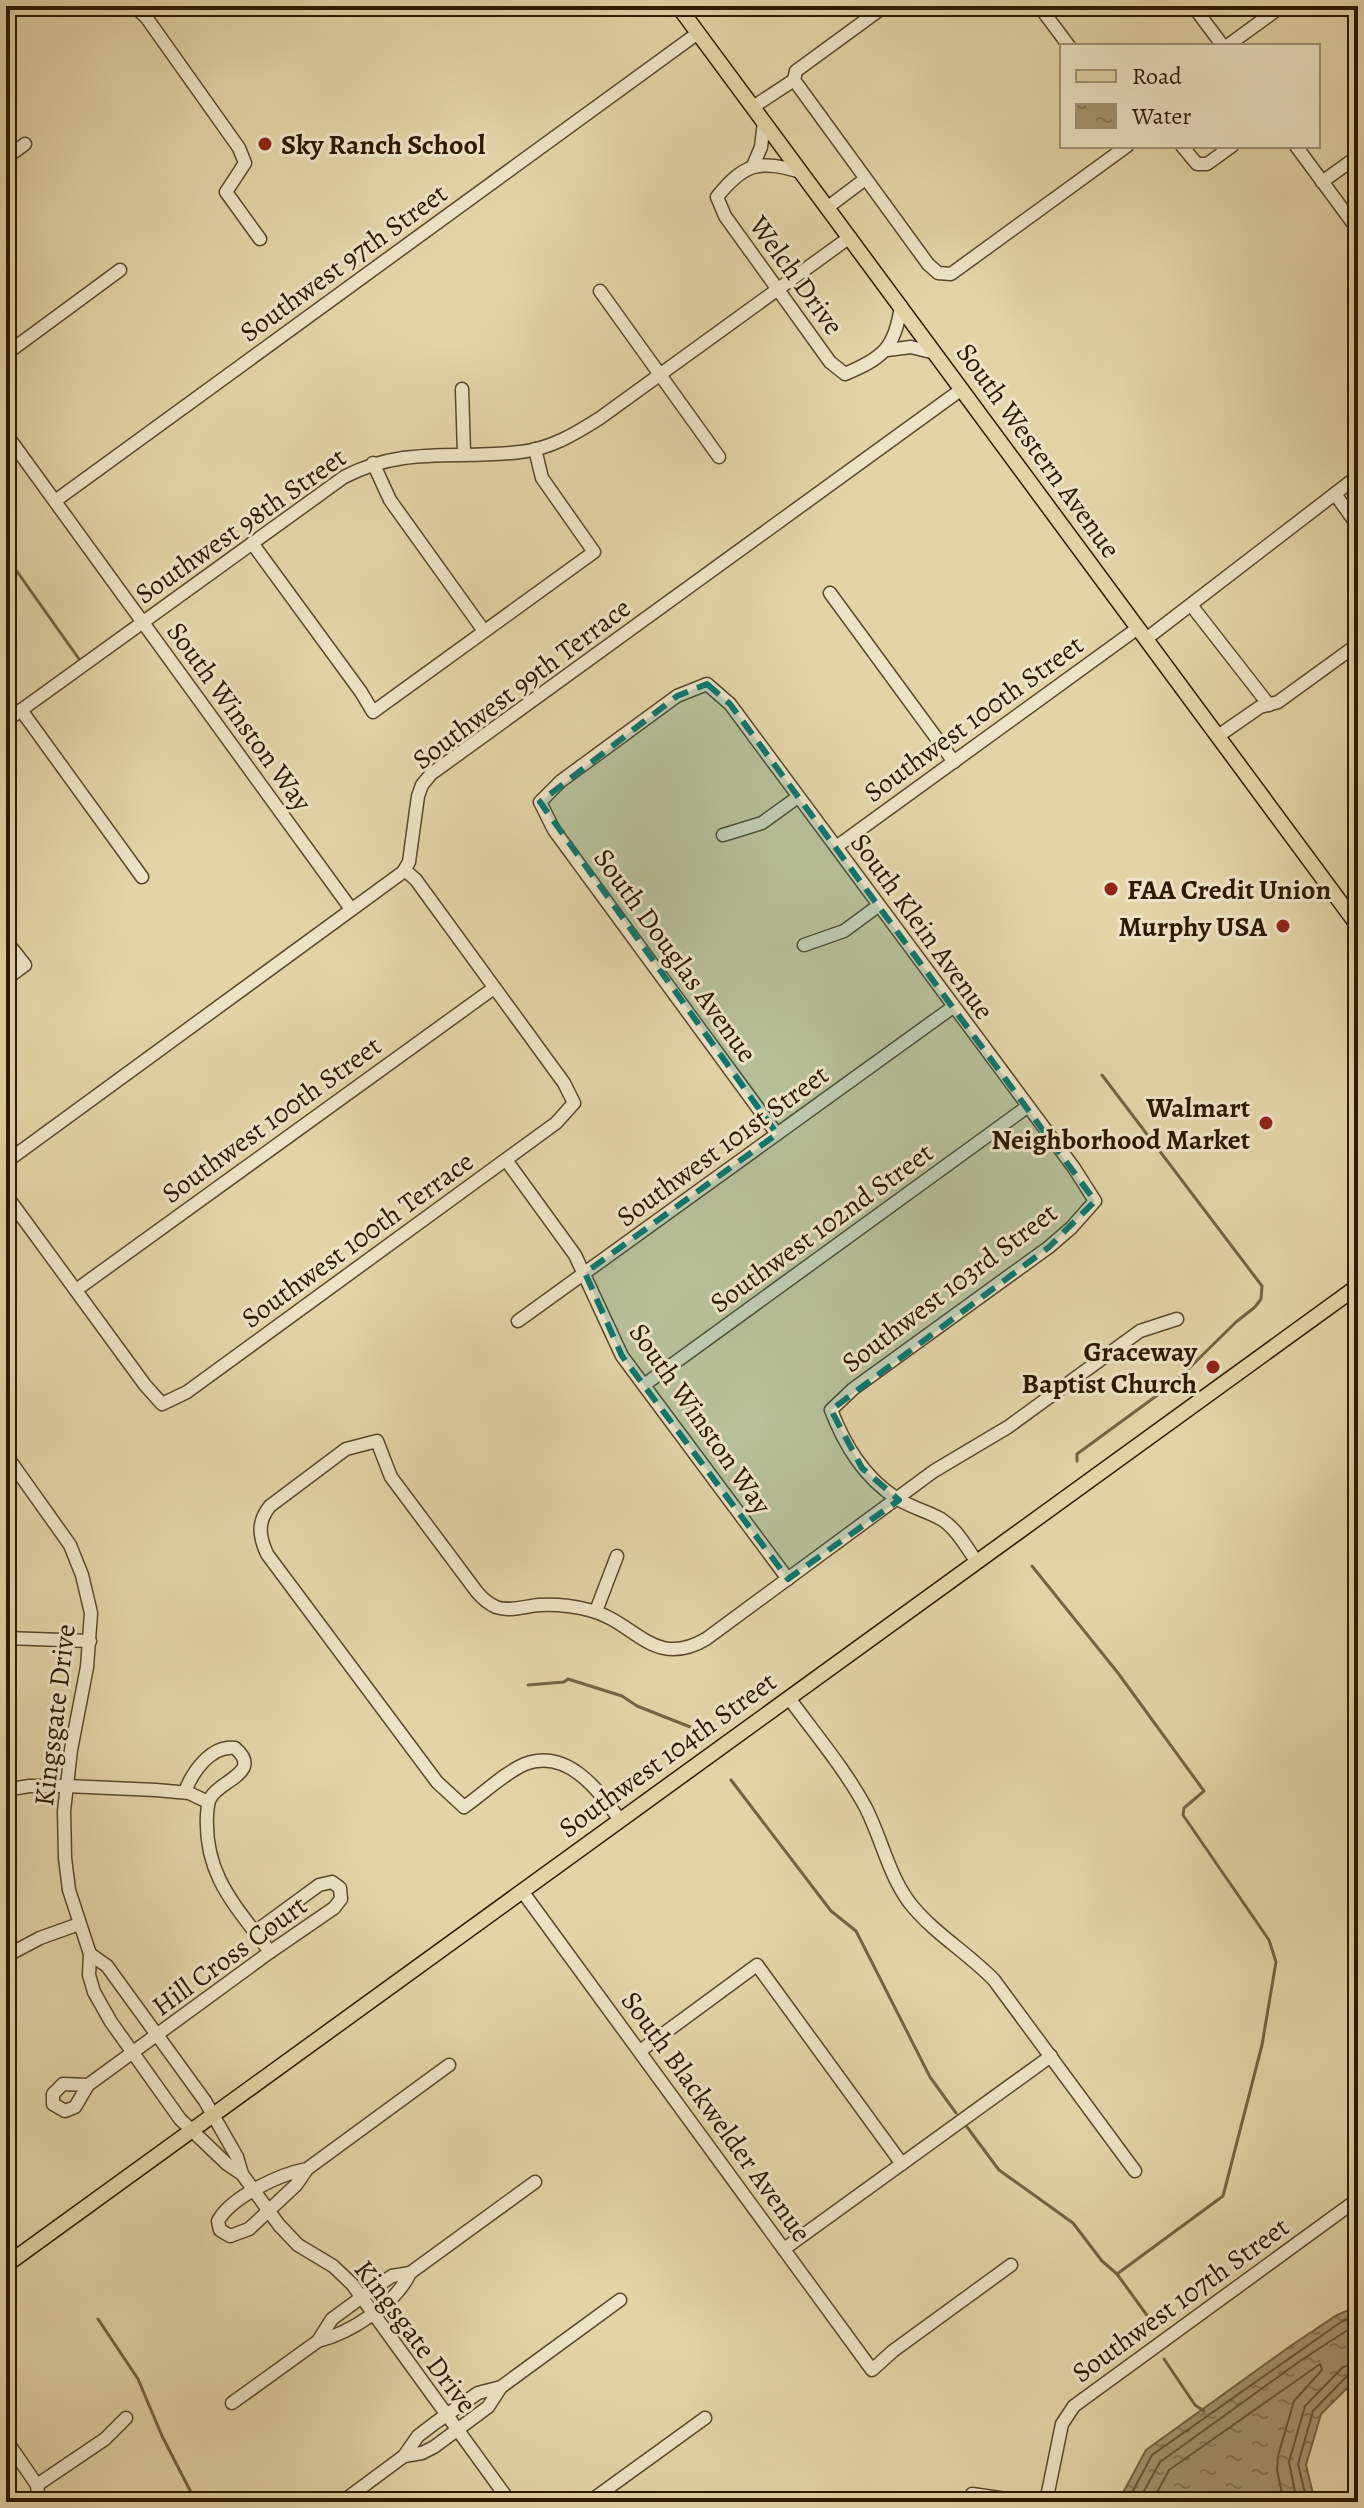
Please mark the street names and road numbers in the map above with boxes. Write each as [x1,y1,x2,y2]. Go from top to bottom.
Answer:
street label: Southwest 97th Street [232,175,455,351]
street label: Welch Drive [739,208,852,343]
street label: South Western Avenue [947,335,1129,566]
street label: Southwest 98th Street [127,439,354,613]
street label: Southwest 99th Terrace [405,589,639,779]
street label: South Winston Way [158,614,321,819]
street label: Southwest 100th Street [856,626,1091,811]
street label: South Klein Avenue [842,826,1003,1028]
street label: South Douglas Avenue [585,841,766,1070]
street label: Southwest 100th Street [154,1027,389,1212]
street label: Southwest 101st Street [609,1056,836,1236]
street label: Southwest 102nd Street [702,1134,941,1322]
street label: Southwest 100th Terrace [234,1143,481,1337]
street label: Southwest 103rd Street [834,1194,1065,1381]
street label: South Winston Way [620,1315,781,1522]
street label: Kingsgate Drive [25,1622,85,1808]
street label: Southwest 104th Street [551,1663,784,1847]
street label: Hill Cross Court [144,1887,315,2025]
street label: South Blackwelder Avenue [612,1983,820,2250]
street label: Southwest 107th Street [1064,2208,1297,2392]
street label: Kingsgate Drive [345,2252,485,2421]

